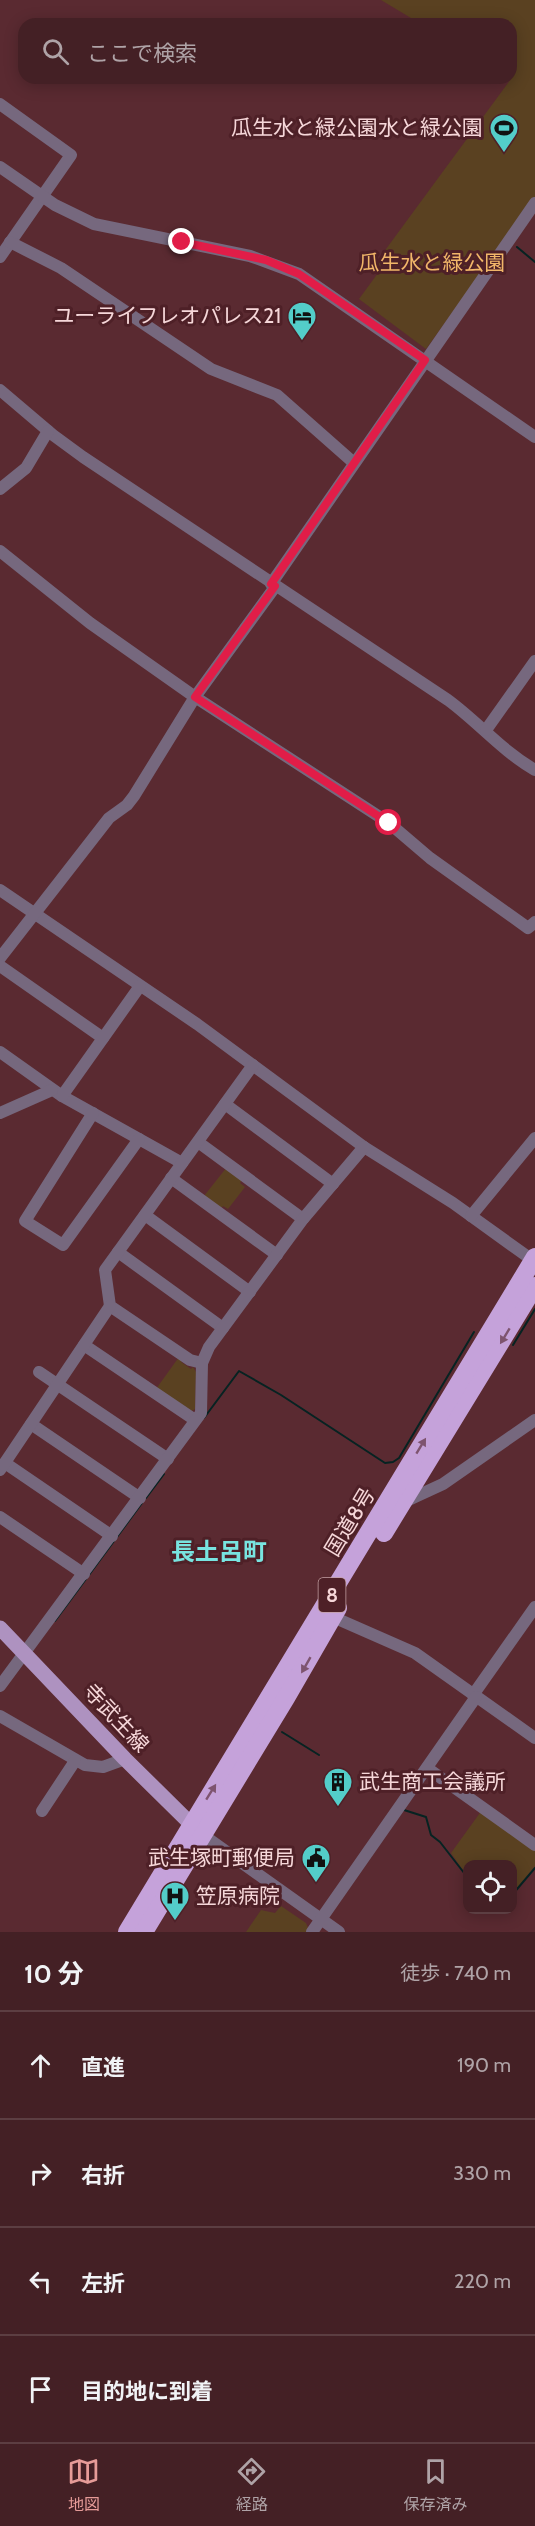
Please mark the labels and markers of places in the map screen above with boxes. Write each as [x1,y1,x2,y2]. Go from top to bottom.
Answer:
sports icon: 瓜生水と緑公園水と緑公園 [488,112,520,154]
place label: 瓜生水と緑公園水と緑公園 [231,115,483,140]
hotel icon: ユーライフレオパレス21 [286,300,318,342]
place label: ユーライフレオパレス21 [53,303,281,328]
building icon: 武生商工会議所 [322,1766,354,1808]
place label: 武生商工会議所 [359,1769,506,1794]
public building icon: 武生塚町郵便局 [300,1842,332,1884]
place label: 武生塚町郵便局 [148,1845,295,1870]
hospital icon: 笠原病院 [159,1880,191,1922]
place label: 笠原病院 [196,1883,280,1908]

